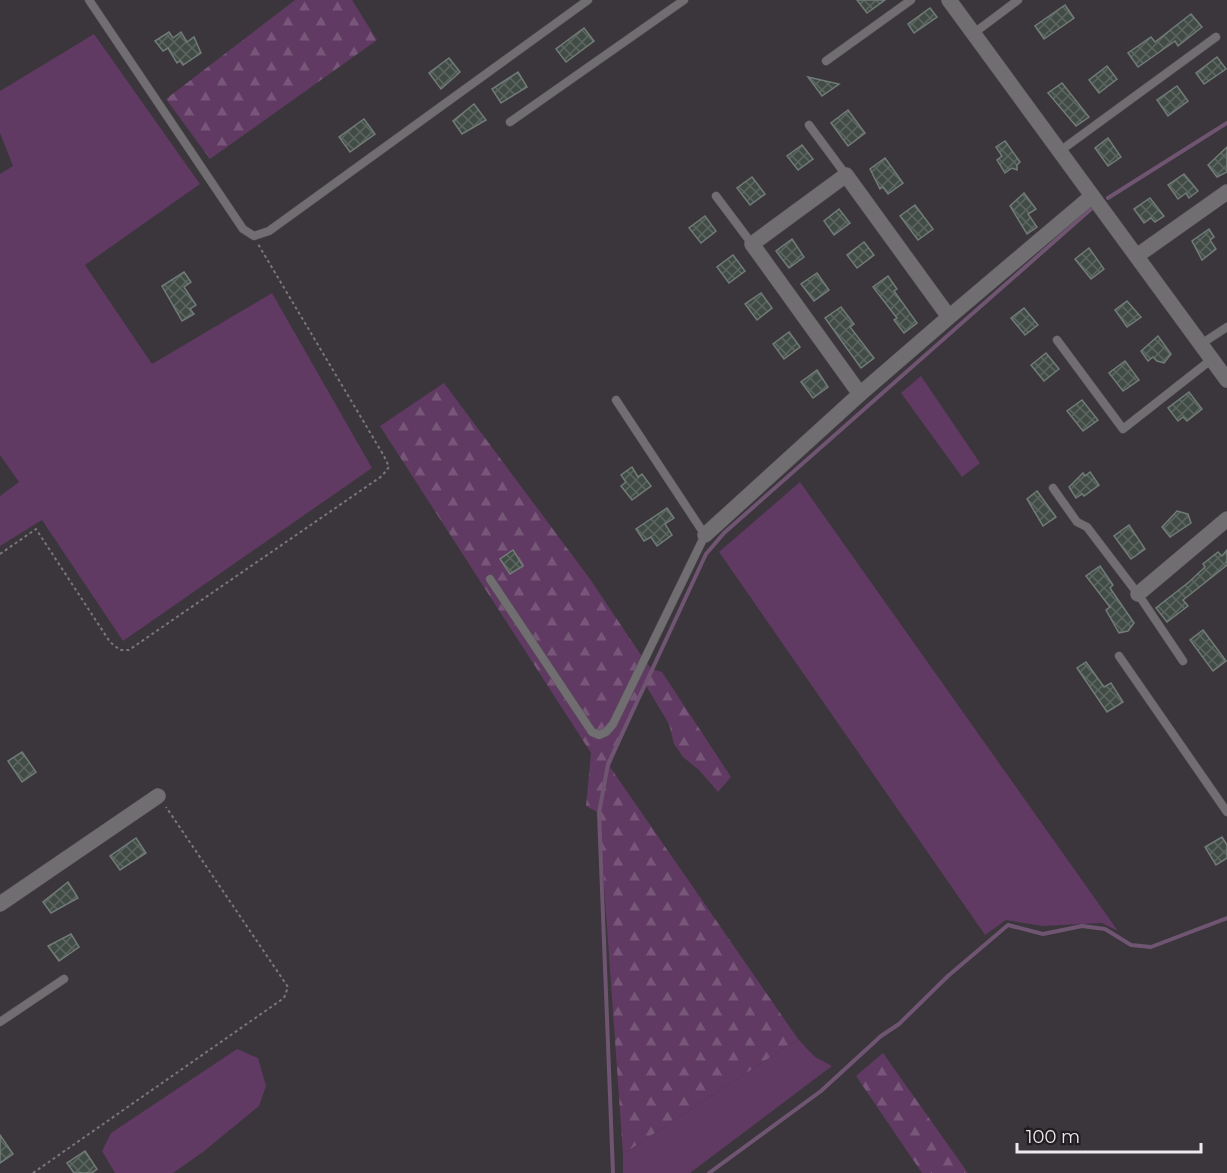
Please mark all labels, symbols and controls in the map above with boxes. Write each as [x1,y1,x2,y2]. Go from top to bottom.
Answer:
scale bar [1017,1116,1202,1154]
text: 100 m [1026,1126,1080,1148]

